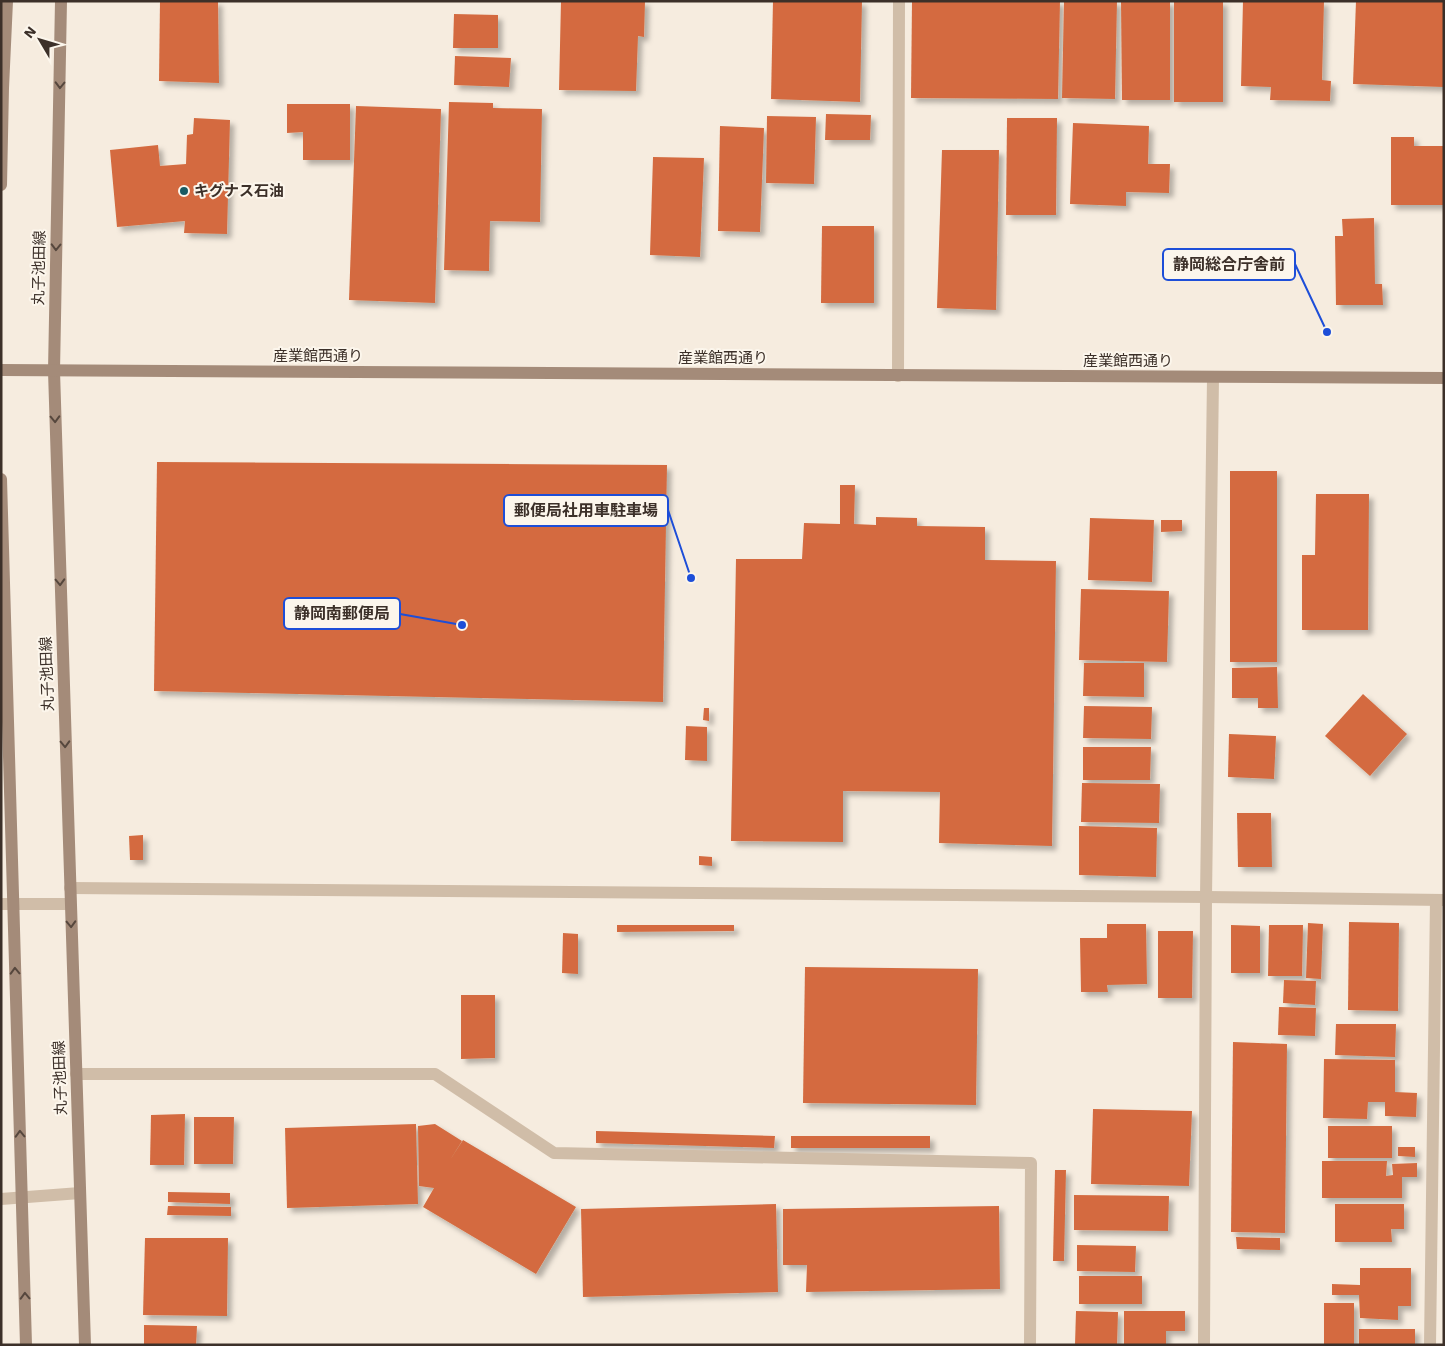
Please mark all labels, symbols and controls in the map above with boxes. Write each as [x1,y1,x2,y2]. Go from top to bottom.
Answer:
north arrow [15,15,65,65]
text: N [20,23,39,41]
one-way arrow [54,81,65,89]
place label: キグナス石油 [194,182,284,200]
marker: キグナス石油 [178,185,190,197]
street label: 丸子池田線 [29,230,49,306]
one-way arrow [51,244,61,252]
callout: 静岡総合庁舎前 [1163,249,1295,280]
text: 静岡総合庁舎前 [1173,255,1285,274]
street label: 産業館西通り [273,347,363,365]
street label: 産業館西通り [678,349,768,367]
street label: 産業館西通り [1083,352,1173,370]
one-way arrow [50,416,60,424]
callout: 郵便局社用車駐車場 [504,495,668,526]
text: 郵便局社用車駐車場 [514,501,658,520]
one-way arrow [55,578,65,586]
callout: 静岡南郵便局 [284,598,400,629]
text: 静岡南郵便局 [294,604,390,623]
street label: 丸子池田線 [37,636,57,712]
one-way arrow [60,740,70,748]
one-way arrow [66,920,76,928]
one-way arrow [9,967,20,975]
street label: 丸子池田線 [50,1040,70,1116]
one-way arrow [14,1129,25,1137]
one-way arrow [20,1292,30,1300]

